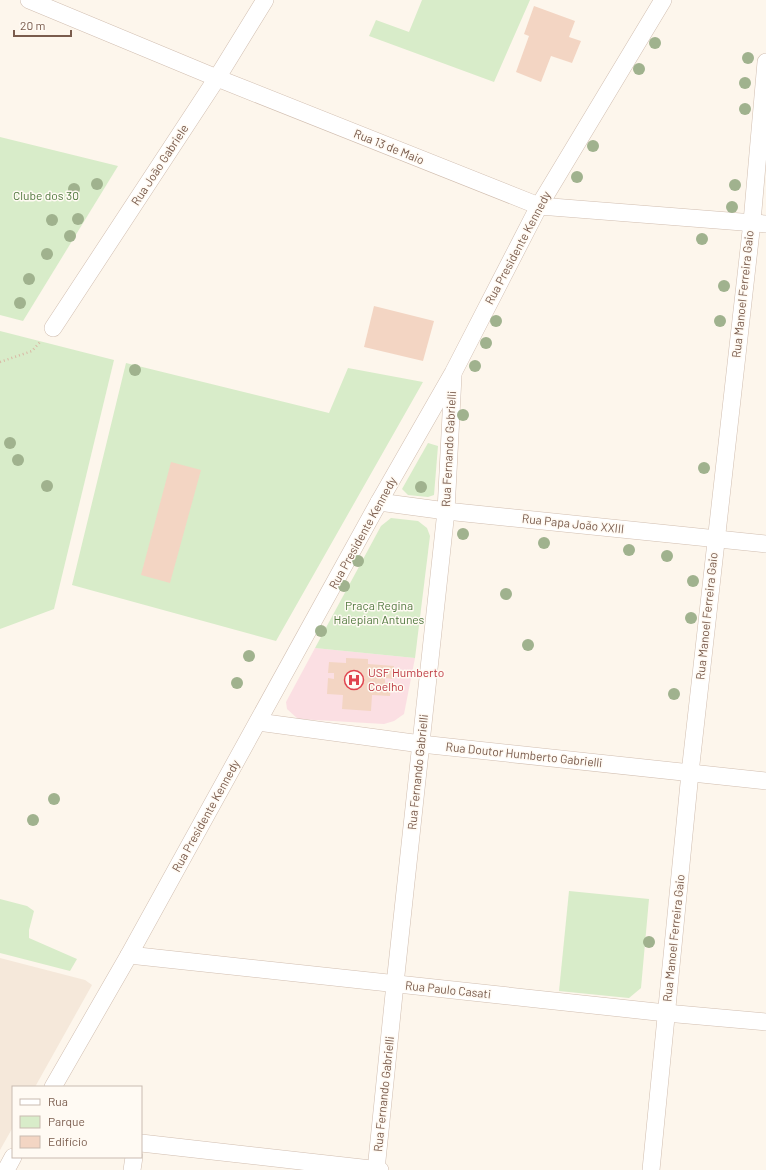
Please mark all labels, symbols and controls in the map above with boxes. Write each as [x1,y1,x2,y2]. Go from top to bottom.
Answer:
scale bar [14,12,71,38]
text: 20 m [20,18,46,32]
street label: Rua João Gabriele [128,121,191,208]
street label: Rua 13 de Maio [352,126,427,167]
park label: Clube dos 30 [13,188,79,202]
street label: Rua Presidente Kennedy [481,188,553,306]
street label: Rua Manoel Ferreira Gaio [728,229,756,358]
street label: Rua Fernando Gabrielli [438,391,458,507]
street label: Rua Presidente Kennedy [325,474,399,591]
street label: Rua Papa João XXIII [521,511,625,535]
street label: Rua Manoel Ferreira Gaio [692,551,720,680]
park label: Praça Regina Halepian Antunes [334,598,425,626]
place label: USF Humberto Coelho [368,665,444,693]
hospital icon: USF Humberto Coelho [343,669,365,691]
street label: Rua Fernando Gabrielli [404,713,430,830]
street label: Rua Doutor Humberto Gabrielli [445,739,603,769]
street label: Rua Presidente Kennedy [168,757,242,874]
street label: Rua Manoel Ferreira Gaio [659,873,687,1002]
street label: Rua Paulo Casati [404,978,492,1000]
street label: Rua Fernando Gabrielli [370,1035,396,1152]
legend [12,1086,142,1158]
text: Rua [48,1094,68,1108]
text: Parque [48,1114,85,1128]
text: Edifício [48,1134,88,1148]

